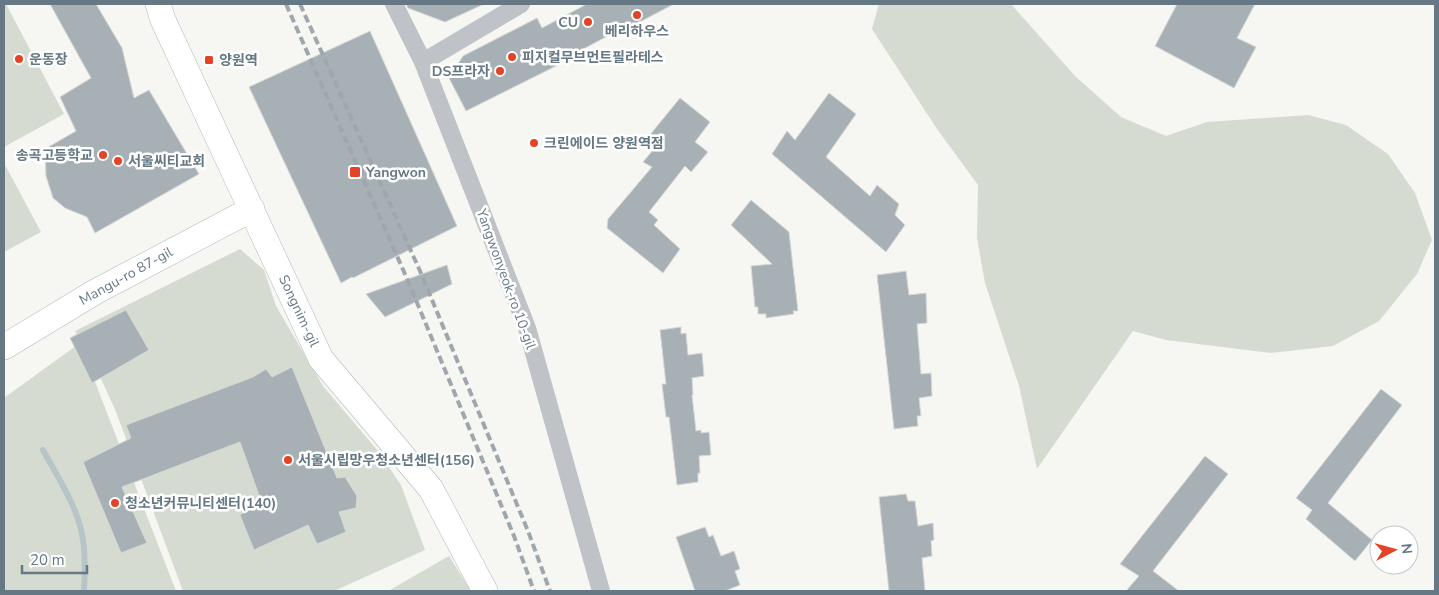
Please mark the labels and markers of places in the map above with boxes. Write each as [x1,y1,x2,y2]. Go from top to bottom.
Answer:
marker: 베리하우스 [631,9,643,21]
place label: CU [558,13,578,32]
marker: CU [582,16,594,28]
place label: 베리하우스 [605,22,669,41]
place label: 피지컬무브먼트필라테스 [522,48,664,67]
place label: 운동장 [29,50,68,69]
place label: 양원역 [219,51,258,70]
marker: 피지컬무브먼트필라테스 [506,51,518,63]
marker: 운동장 [13,53,25,65]
marker: 양원역 [203,54,215,66]
place label: DS프라자 [432,62,490,81]
marker: DS프라자 [494,65,506,77]
place label: 크린에이드 양원역점 [544,134,664,153]
marker: 크린에이드 양원역점 [528,137,540,149]
place label: 송곡고등학교 [16,146,93,165]
marker: 송곡고등학교 [97,149,109,161]
place label: 서울씨티교회 [128,152,205,171]
marker: 서울씨티교회 [112,155,124,167]
place label: Yangwon [365,163,426,182]
marker: Yangwon [348,165,362,179]
place label: 서울시립망우청소년센터(156) [298,451,475,470]
marker: 서울시립망우청소년센터(156) [282,454,294,466]
place label: 청소년커뮤니티센터(140) [125,494,276,513]
marker: 청소년커뮤니티센터(140) [109,497,121,509]

